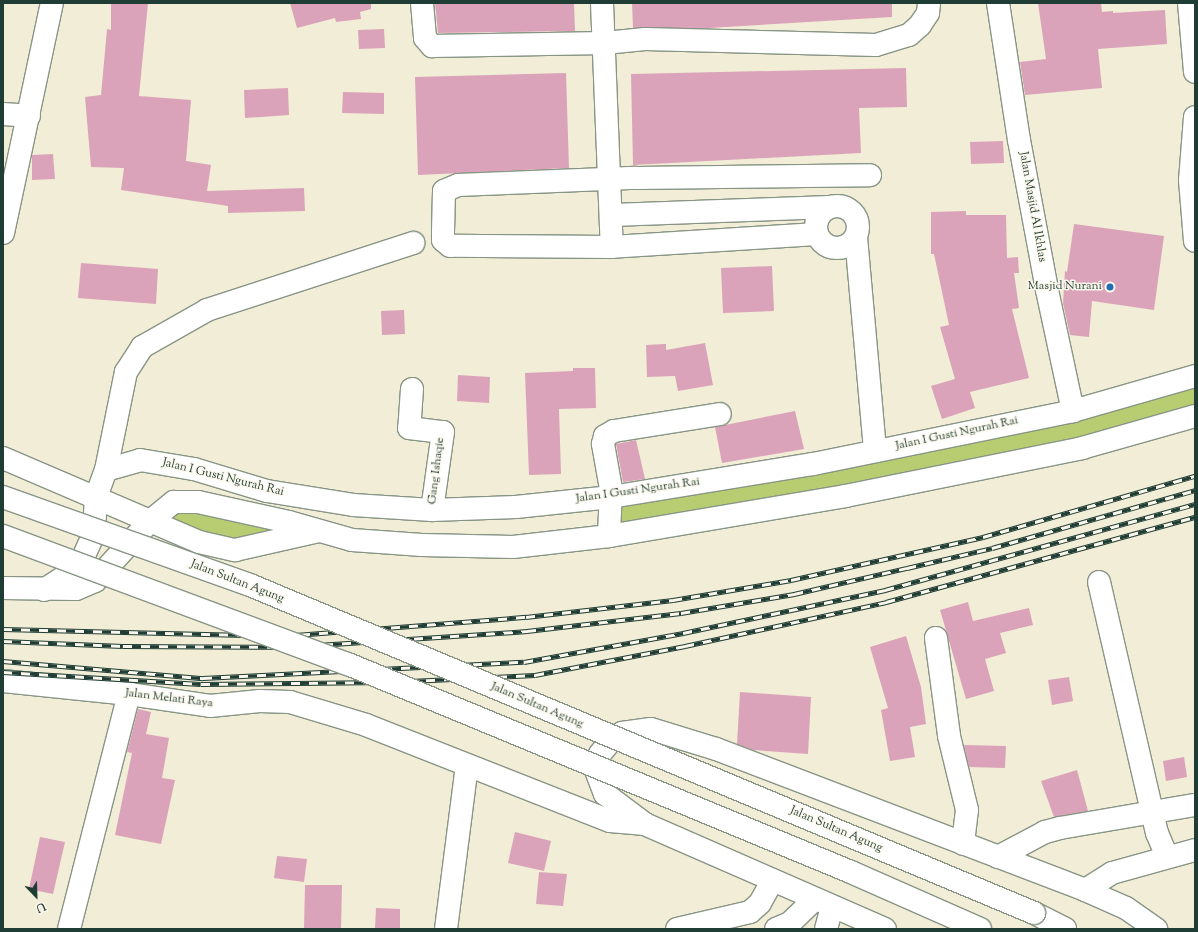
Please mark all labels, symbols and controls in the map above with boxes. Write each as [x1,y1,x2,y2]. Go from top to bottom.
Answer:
street label: Jalan Masjid Al Ikhlas [1015,151,1049,263]
place label: Masjid Nurani [1028,280,1102,294]
marker: Masjid Nurani [1105,282,1115,292]
street label: Jalan I Gusti Ngurah Rai [894,414,1020,454]
street label: Gang Ishaqie [426,437,448,505]
street label: Jalan I Gusti Ngurah Rai [161,456,285,500]
street label: Jalan I Gusti Ngurah Rai [575,475,701,507]
street label: Jalan Sultan Agung [188,558,286,606]
street label: Jalan Sultan Agung [489,680,585,732]
street label: Jalan Melati Raya [124,686,214,712]
street label: Jalan Sultan Agung [788,804,884,856]
north arrow [16,876,56,916]
text: U [33,898,48,916]

